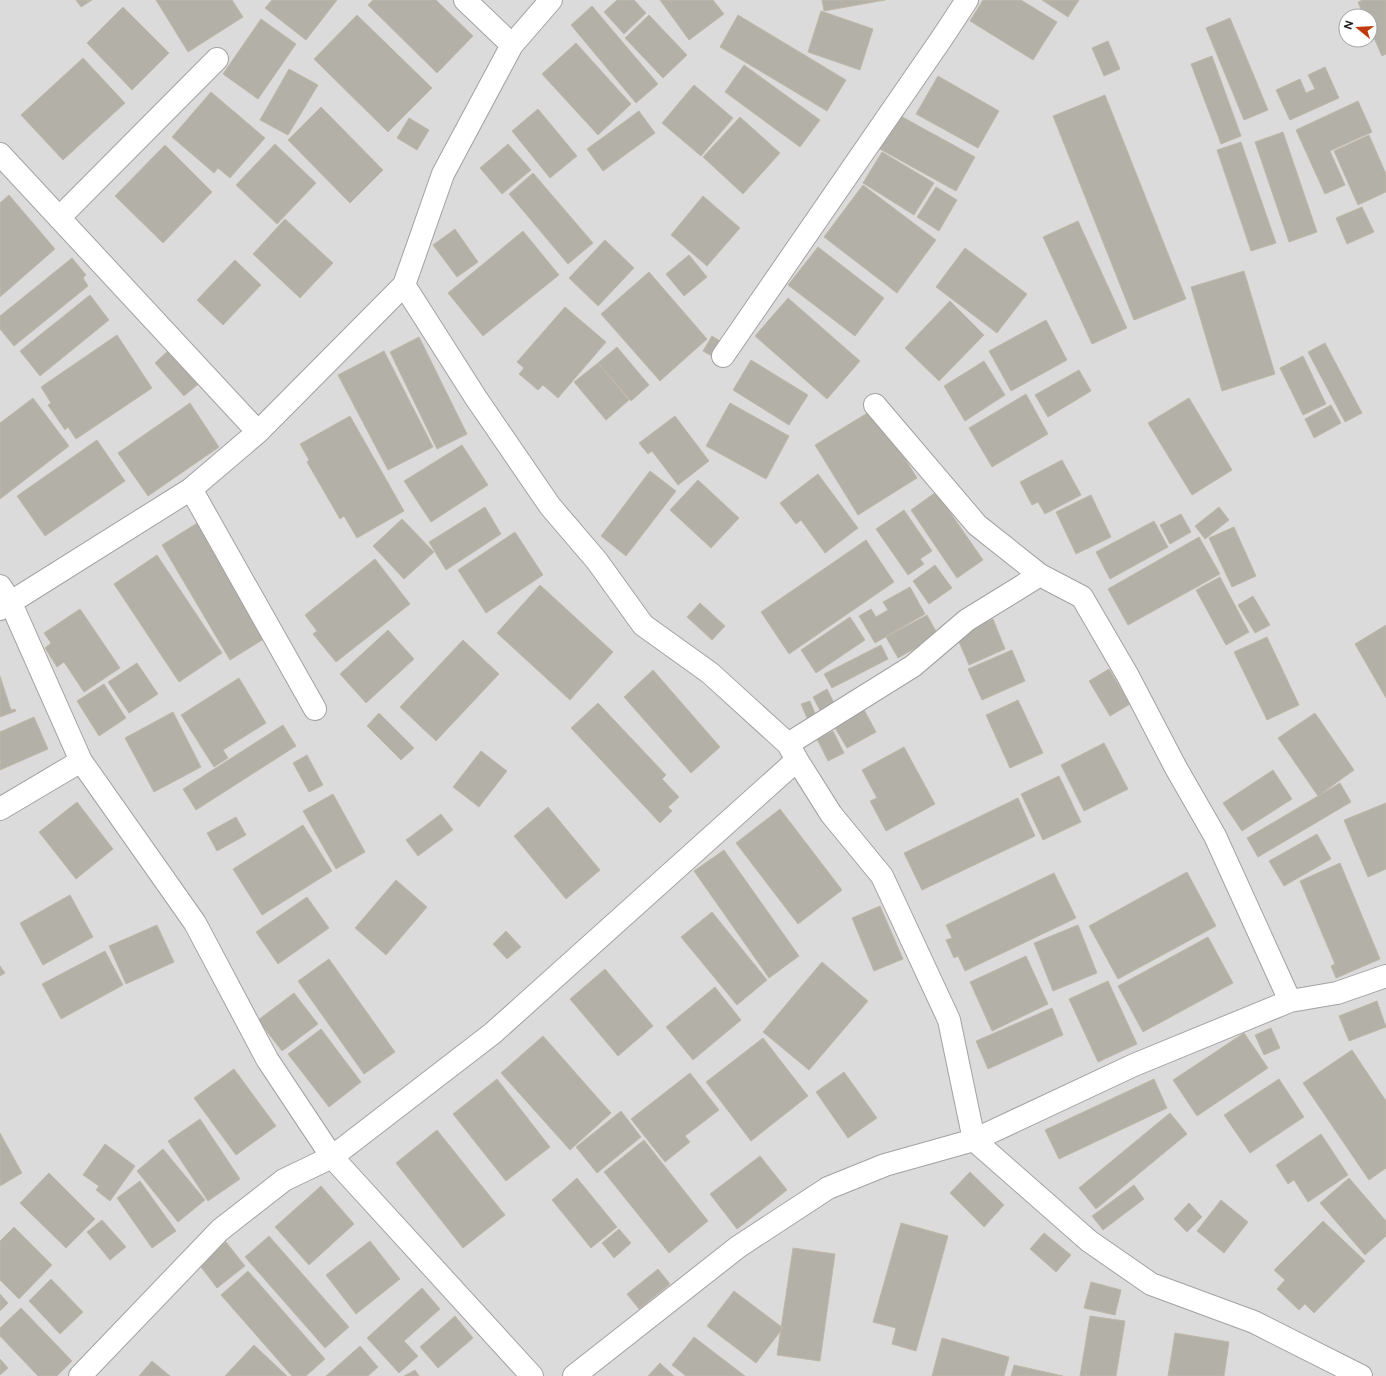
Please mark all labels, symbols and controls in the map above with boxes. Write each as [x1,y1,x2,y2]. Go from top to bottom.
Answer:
north arrow [1338,8,1378,48]
text: N [1341,19,1356,31]

